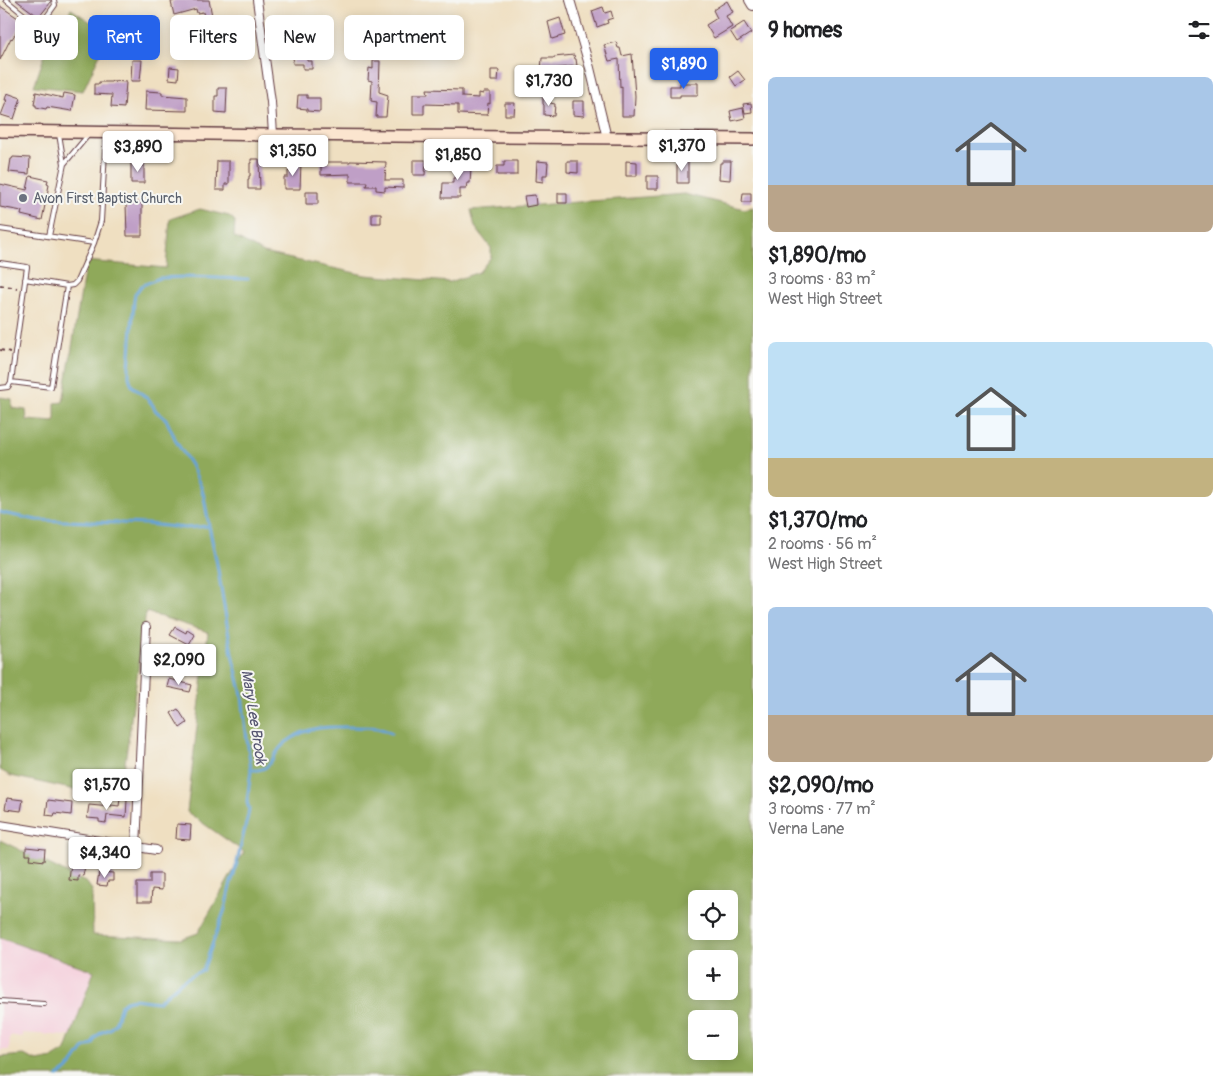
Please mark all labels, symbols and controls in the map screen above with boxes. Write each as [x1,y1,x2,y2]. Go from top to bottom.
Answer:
chip: Buy [15,15,78,60]
chip: Rent [88,15,160,60]
chip: Filters [170,15,255,60]
chip: New [265,15,334,60]
chip: Apartment [344,15,464,60]
icon: filters [1185,16,1213,44]
text: 9 homes [768,17,842,44]
pin: $1,890 [643,48,725,90]
text: $1,890 [661,54,707,74]
pin: $1,730 [508,64,590,107]
text: $1,730 [525,71,573,91]
icon: home [946,109,1036,199]
pin: $3,890 [97,130,179,173]
pin: $1,370 [641,130,723,172]
pin: $1,350 [252,134,334,177]
text: $1,370 [658,136,706,156]
text: $3,890 [114,137,162,157]
pin: $1,850 [417,138,499,181]
text: $1,350 [269,141,317,161]
text: $1,850 [435,145,481,165]
place label: Avon First Baptist Church [33,190,182,207]
marker: Avon First Baptist Church [17,192,29,204]
text: $1,890/mo [768,242,866,269]
text: 3 rooms · 83 m² [768,269,876,289]
text: West High Street [768,289,882,309]
icon: home [946,374,1036,464]
text: $1,370/mo [768,507,868,534]
text: 2 rooms · 56 m² [768,534,877,554]
text: West High Street [768,554,882,574]
icon: home [946,639,1036,729]
pin: $2,090 [138,644,220,686]
text: $2,090 [153,650,205,670]
water label: Mary Lee Brook [237,669,271,767]
pin: $1,570 [66,768,148,811]
text: $2,090/mo [768,772,873,799]
text: $1,570 [83,775,131,795]
text: 3 rooms · 77 m² [768,799,876,819]
text: Verna Lane [768,819,844,839]
pin: $4,340 [64,836,146,879]
text: $4,340 [79,843,131,863]
map controls [688,890,738,1060]
button: locate [688,890,738,940]
button: + [688,950,738,1000]
button: − [688,1010,738,1060]

